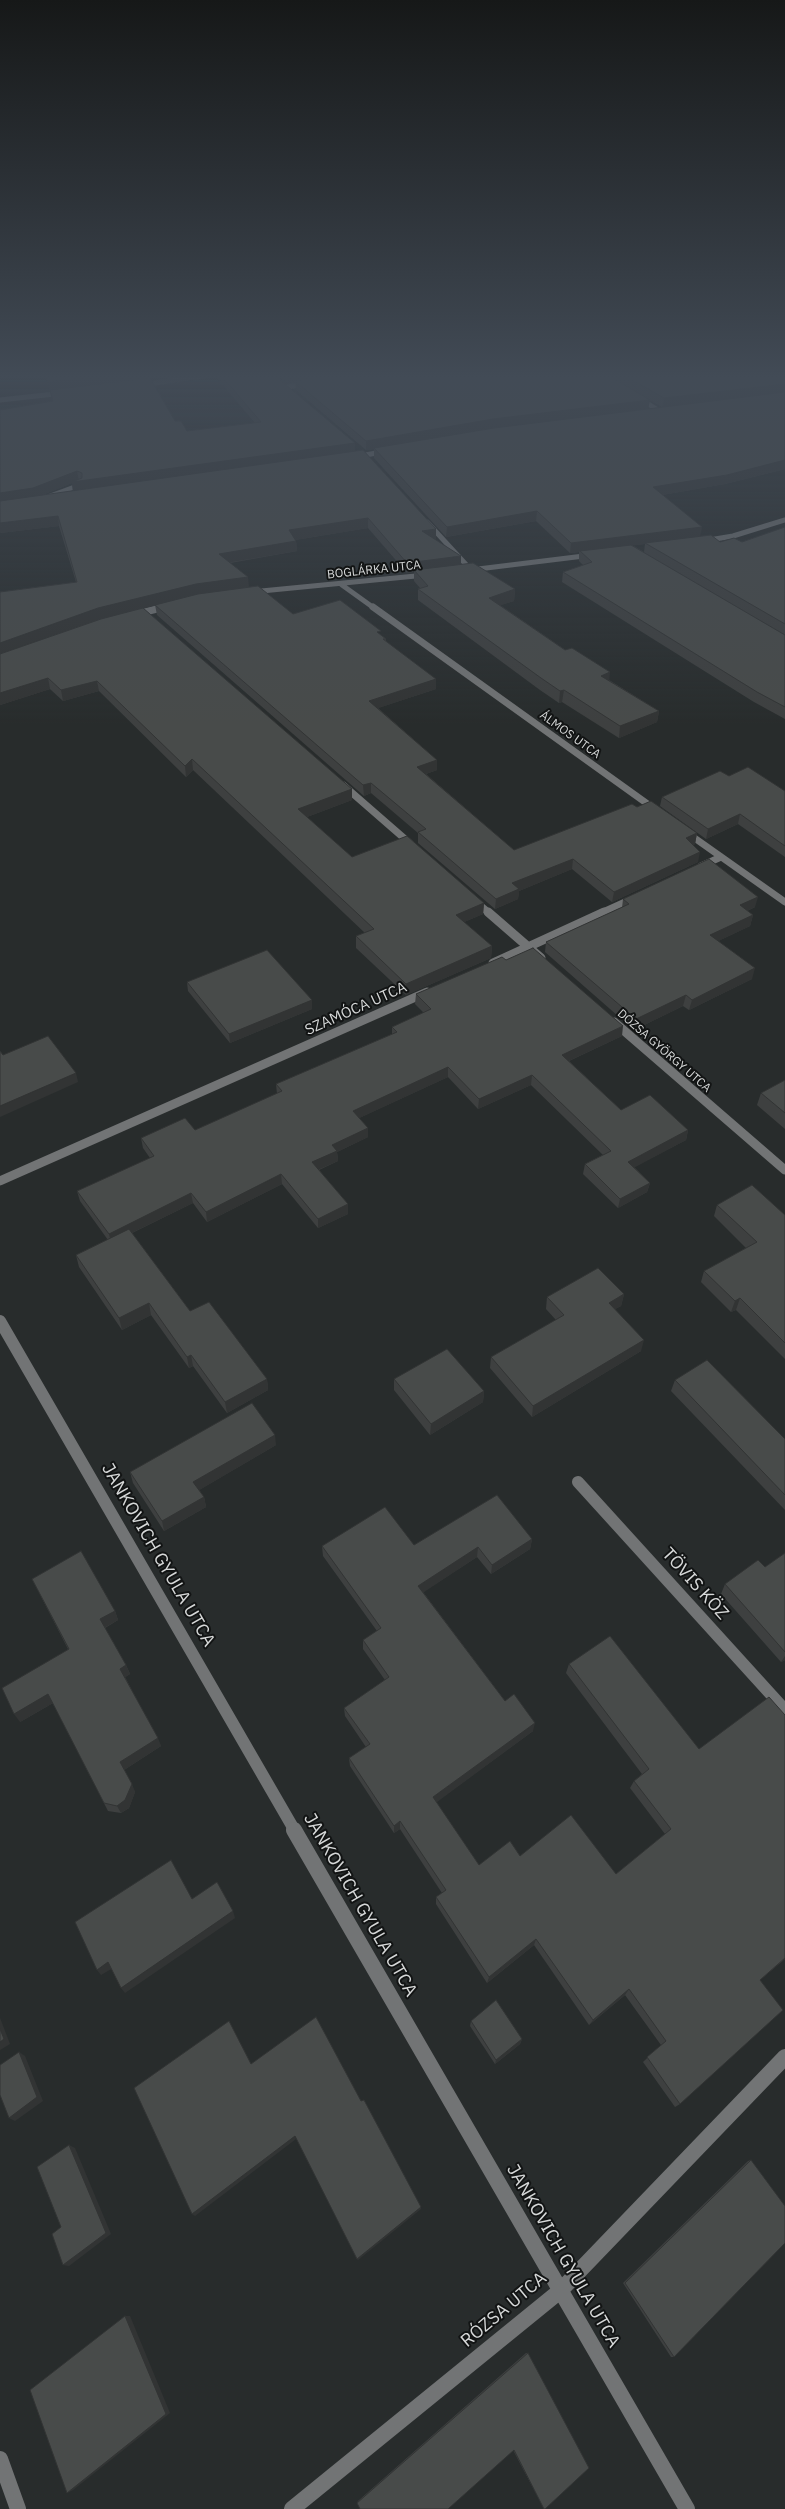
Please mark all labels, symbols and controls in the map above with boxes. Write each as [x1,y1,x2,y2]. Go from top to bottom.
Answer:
street label: BOGLÁRKA UTCA [326,558,422,582]
street label: ÁLMOS UTCA [537,708,603,762]
street label: SZAMÓCA UTCA [302,978,410,1040]
street label: DÓZSA GYÖRGY UTCA [614,1006,714,1096]
street label: JANKOVICH GYULA UTCA [97,1460,219,1650]
street label: TÖVIS KÖZ [657,1544,733,1624]
street label: JANKOVICH GYULA UTCA [299,1810,421,2000]
street label: JANKOVICH GYULA UTCA [502,2161,624,2351]
street label: RÓZSA UTCA [457,2268,551,2352]

